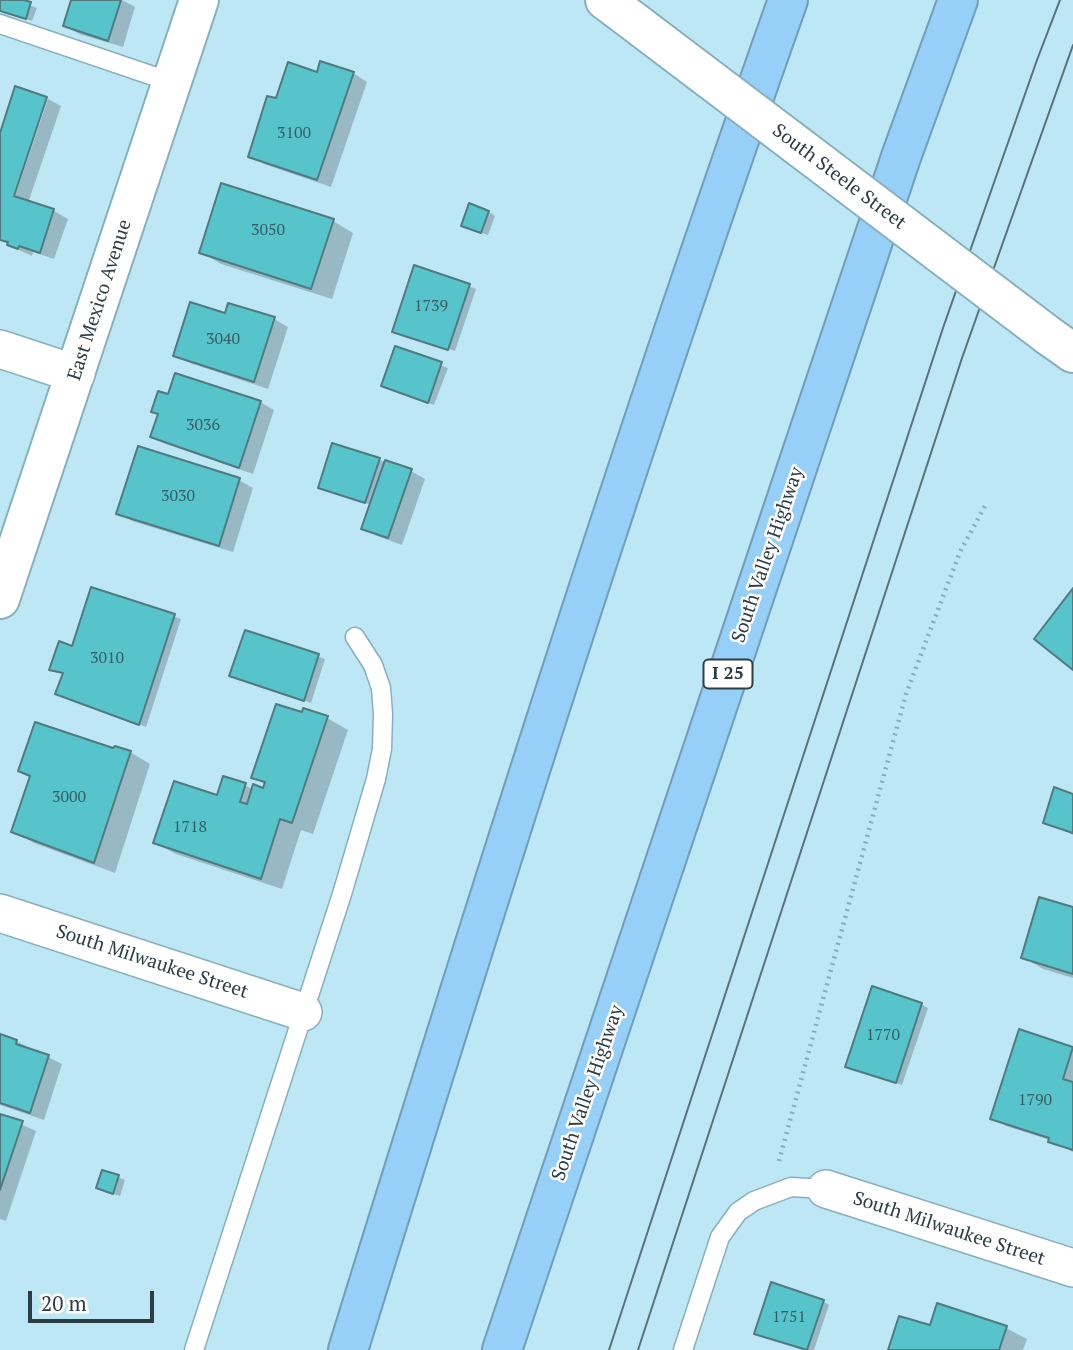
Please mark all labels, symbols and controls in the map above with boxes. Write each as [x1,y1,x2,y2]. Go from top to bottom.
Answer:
street label: South Steele Street [768,119,910,235]
house number: 3100 [277,123,311,143]
street label: East Mexico Avenue [63,217,137,383]
house number: 3050 [251,220,285,240]
house number: 1739 [414,296,448,316]
house number: 3040 [206,329,240,349]
house number: 3036 [186,415,220,435]
street label: South Valley Highway [727,464,809,646]
house number: 3030 [161,486,195,506]
house number: 3010 [90,648,124,668]
road number: I 25 [704,660,752,688]
house number: 3000 [52,787,86,807]
house number: 1718 [173,817,207,837]
street label: South Milwaukee Street [53,920,251,1004]
street label: South Valley Highway [547,1002,629,1184]
house number: 1770 [866,1025,900,1045]
house number: 1790 [1018,1090,1052,1110]
street label: South Milwaukee Street [850,1187,1048,1271]
scale bar [32,1276,158,1320]
text: 20 m [41,1289,87,1317]
house number: 1751 [772,1307,806,1327]

